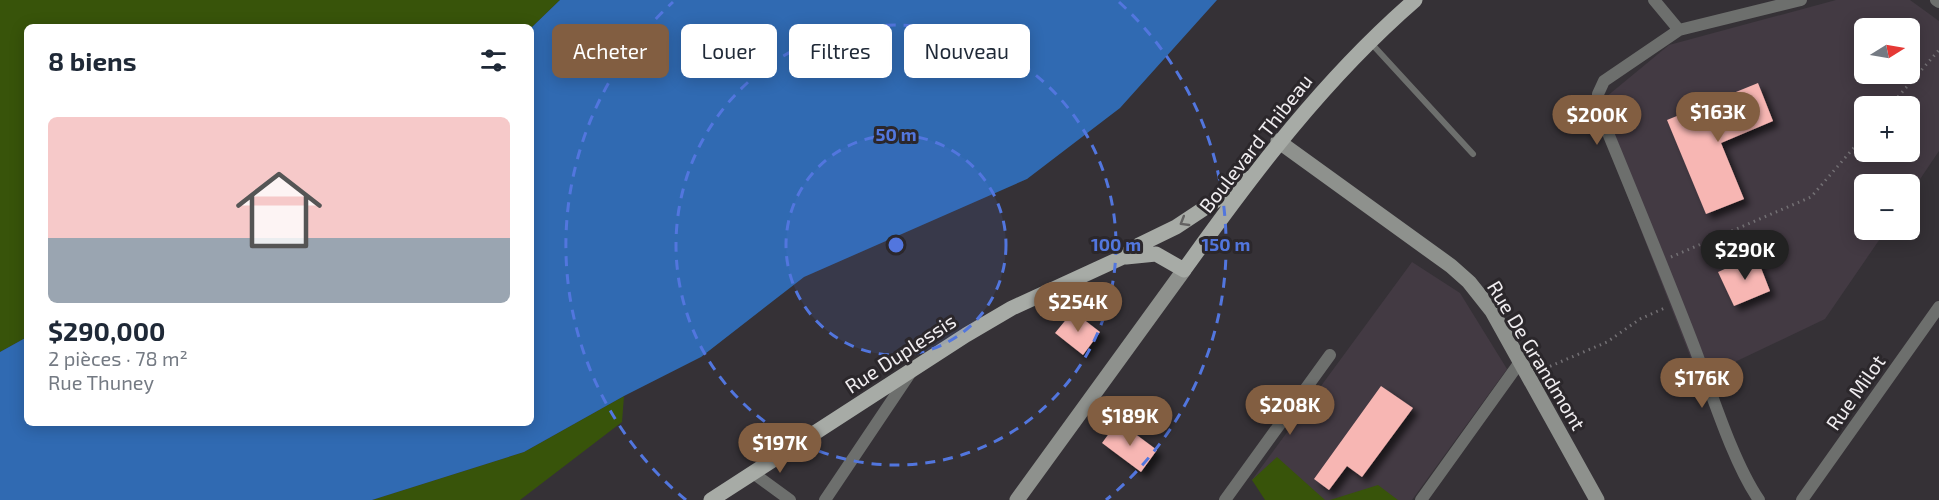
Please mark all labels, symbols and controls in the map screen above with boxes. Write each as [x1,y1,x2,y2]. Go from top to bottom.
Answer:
north arrow [1854,18,1920,84]
map controls [1854,18,1920,240]
chip: Acheter [552,24,669,78]
chip: Louer [681,24,777,78]
chip: Filtres [789,24,892,78]
chip: Nouveau [904,24,1030,78]
icon: filters [477,44,510,77]
text: 8 biens [48,45,137,76]
street label: Boulevard Thibeau [1193,69,1317,217]
pin: $163K [1676,92,1760,143]
pin: $200K [1555,95,1639,146]
button: + [1854,96,1920,162]
text: $163K [1690,99,1746,123]
text: $200K [1566,102,1628,126]
text: 50 m [875,123,917,145]
icon: home [225,156,333,264]
button: − [1854,174,1920,240]
one-way arrow [1180,215,1190,227]
pin: $290K [1703,230,1787,281]
text: 100 m [1091,233,1141,255]
text: 150 m [1202,233,1250,255]
centre of rings [886,235,906,255]
text: $290K [1715,237,1775,261]
street label: Rue De Grandmont [1483,276,1591,434]
pin: $254K [1036,282,1120,333]
text: $254K [1048,289,1108,313]
street label: Rue Duplessis [840,308,960,398]
text: $290,000 [48,315,165,346]
text: 2 pièces · 78 m² [48,346,188,370]
street label: Rue Milot [1820,349,1890,434]
pin: $176K [1660,358,1744,409]
text: $176K [1674,365,1730,389]
text: Rue Thuney [48,370,154,394]
pin: $208K [1248,385,1332,436]
text: $208K [1260,392,1320,416]
pin: $189K [1088,396,1172,447]
text: $189K [1101,403,1159,427]
pin: $197K [738,423,822,474]
text: $197K [752,430,808,454]

